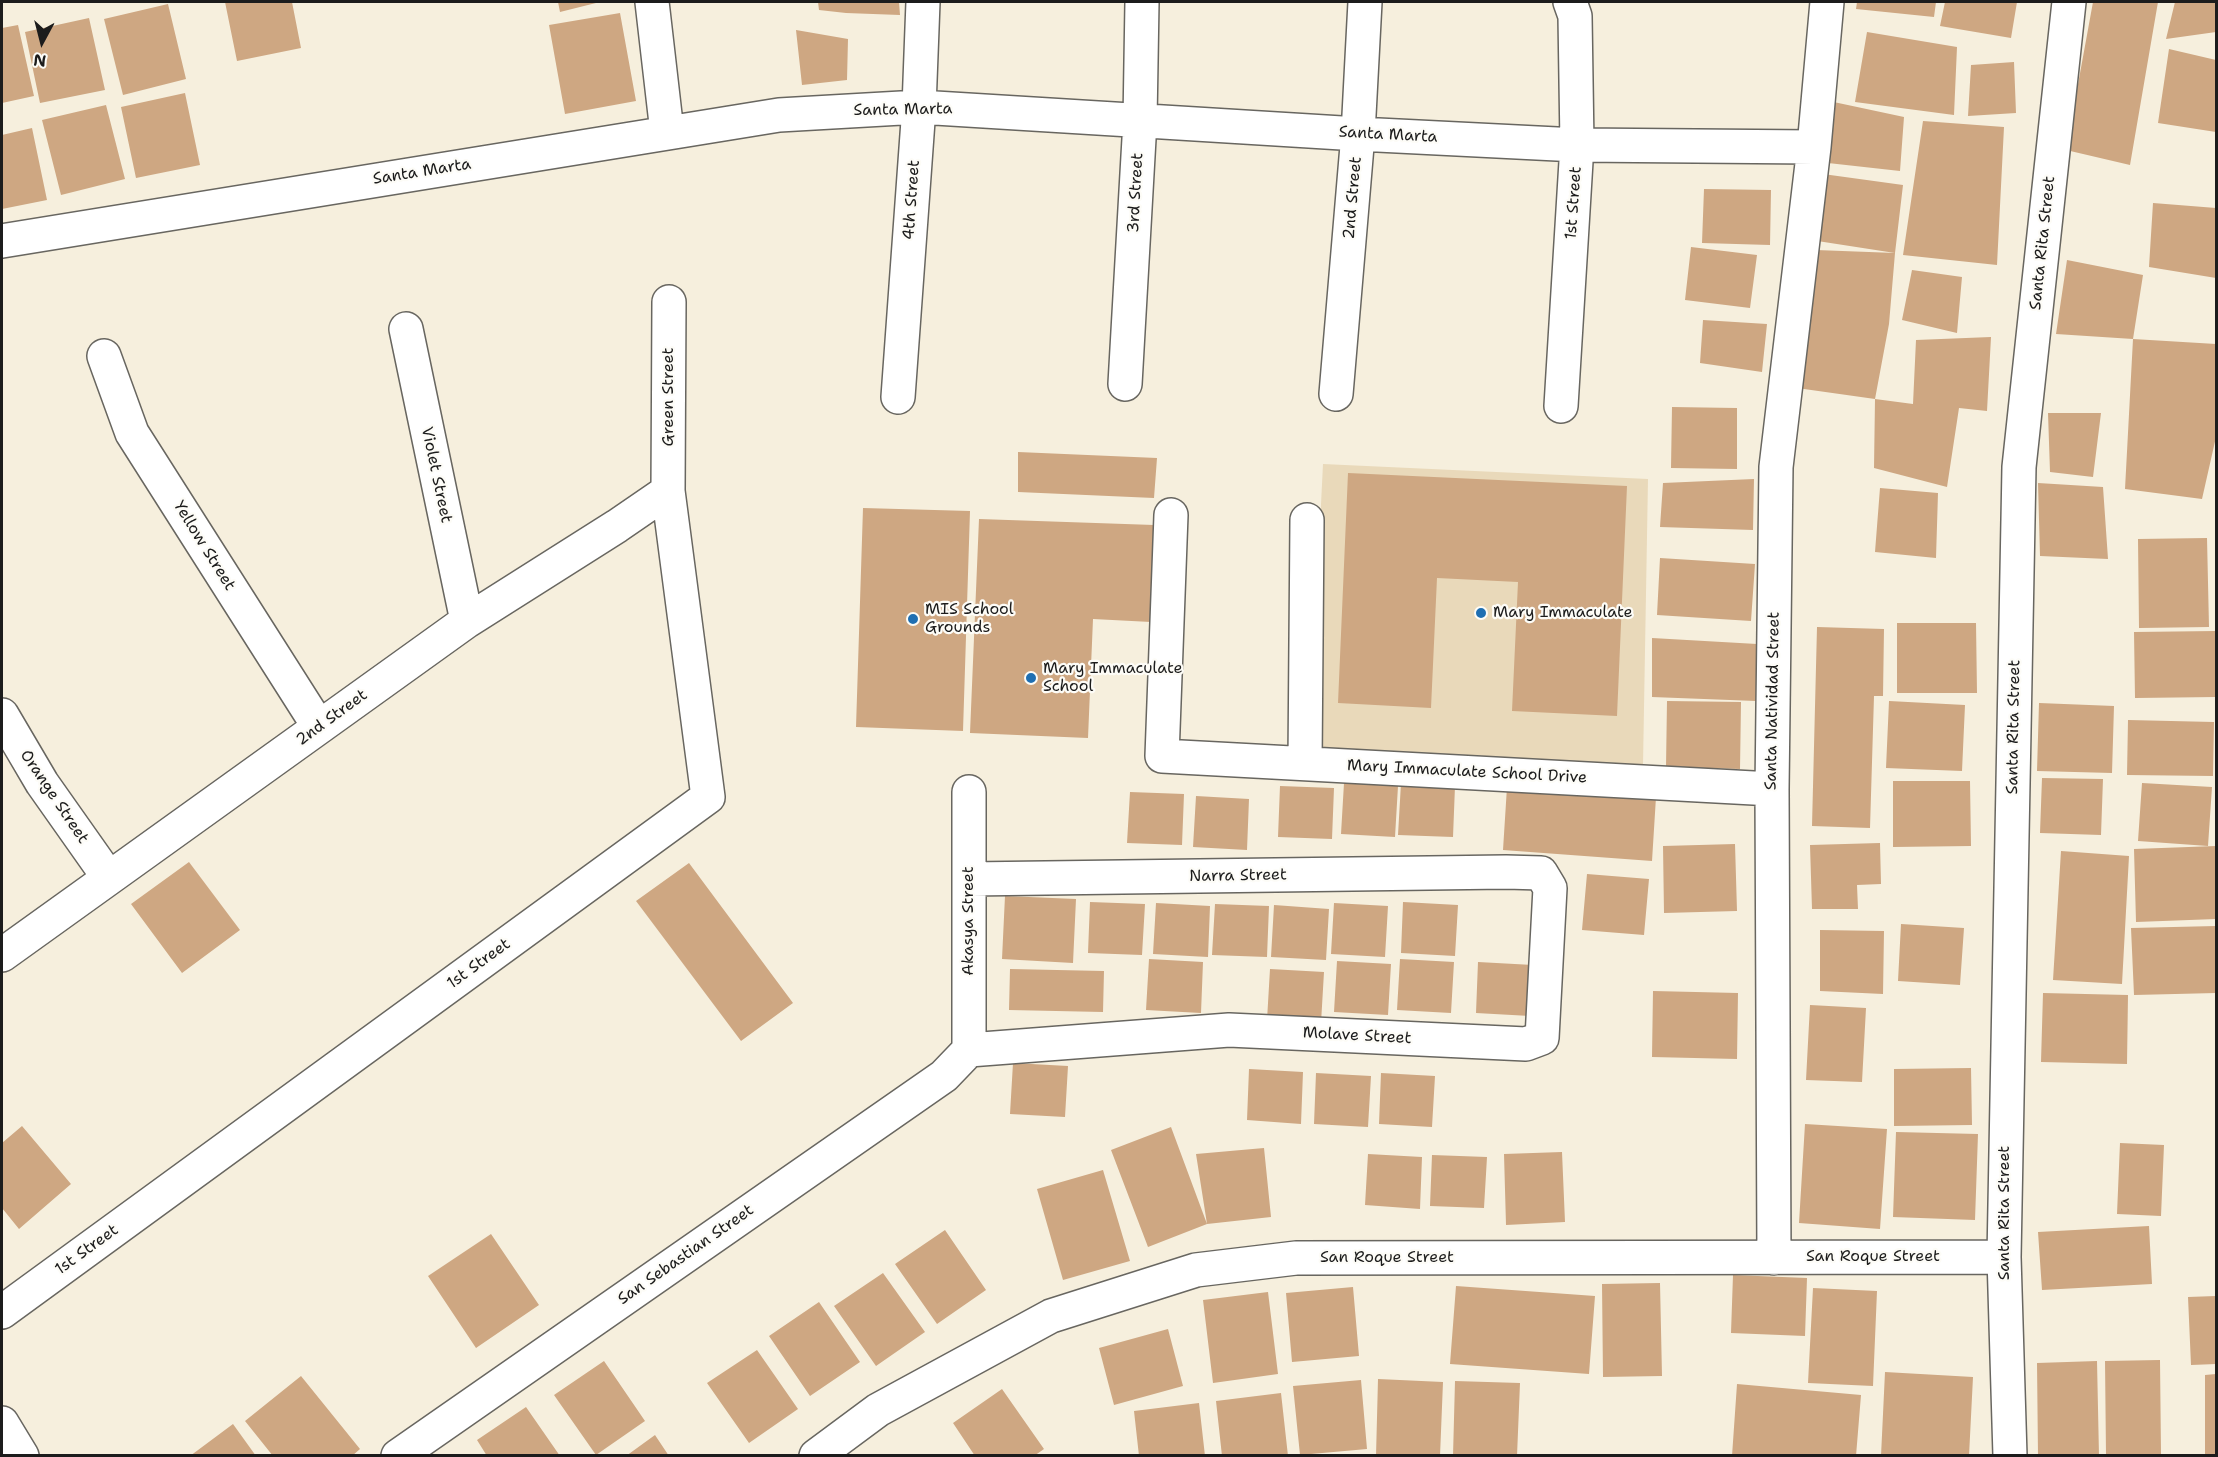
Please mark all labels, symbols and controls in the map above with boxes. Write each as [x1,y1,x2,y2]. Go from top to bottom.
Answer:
north arrow [12,12,72,72]
text: N [32,49,47,72]
street label: Santa Marta [853,100,953,120]
street label: Santa Marta [1338,123,1438,147]
street label: 3rd Street [1124,152,1148,234]
street label: Santa Marta [372,155,472,189]
street label: 2nd Street [1340,156,1366,240]
street label: 4th Street [900,159,924,241]
street label: 1st Street [1562,166,1586,240]
street label: Santa Rita Street [2026,175,2060,311]
street label: Green Street [659,348,679,446]
street label: Violet Street [416,425,456,525]
street label: Yellow Street [169,498,239,594]
place label: MIS School Grounds [925,600,1014,638]
place label: Mary Immaculate [1493,603,1633,623]
marker: Mary Immaculate [1474,606,1488,620]
marker: MIS School Grounds [906,612,920,626]
street label: Santa Natividad Street [1762,612,1784,790]
place label: Mary Immaculate School [1043,659,1183,697]
street label: Santa Rita Street [2003,660,2025,794]
marker: Mary Immaculate School [1024,671,1038,685]
street label: 2nd Street [293,686,371,750]
street label: Orange Street [16,747,92,847]
street label: Mary Immaculate School Drive [1347,756,1587,788]
street label: Akasya Street [959,866,979,976]
street label: Narra Street [1189,866,1287,886]
street label: 1st Street [444,935,514,993]
street label: Molave Street [1302,1024,1412,1048]
street label: Santa Rita Street [1995,1146,2015,1280]
street label: San Sebastian Street [614,1201,758,1309]
street label: 1st Street [52,1221,122,1279]
street label: San Roque Street [1806,1247,1940,1267]
street label: San Roque Street [1320,1248,1454,1268]

